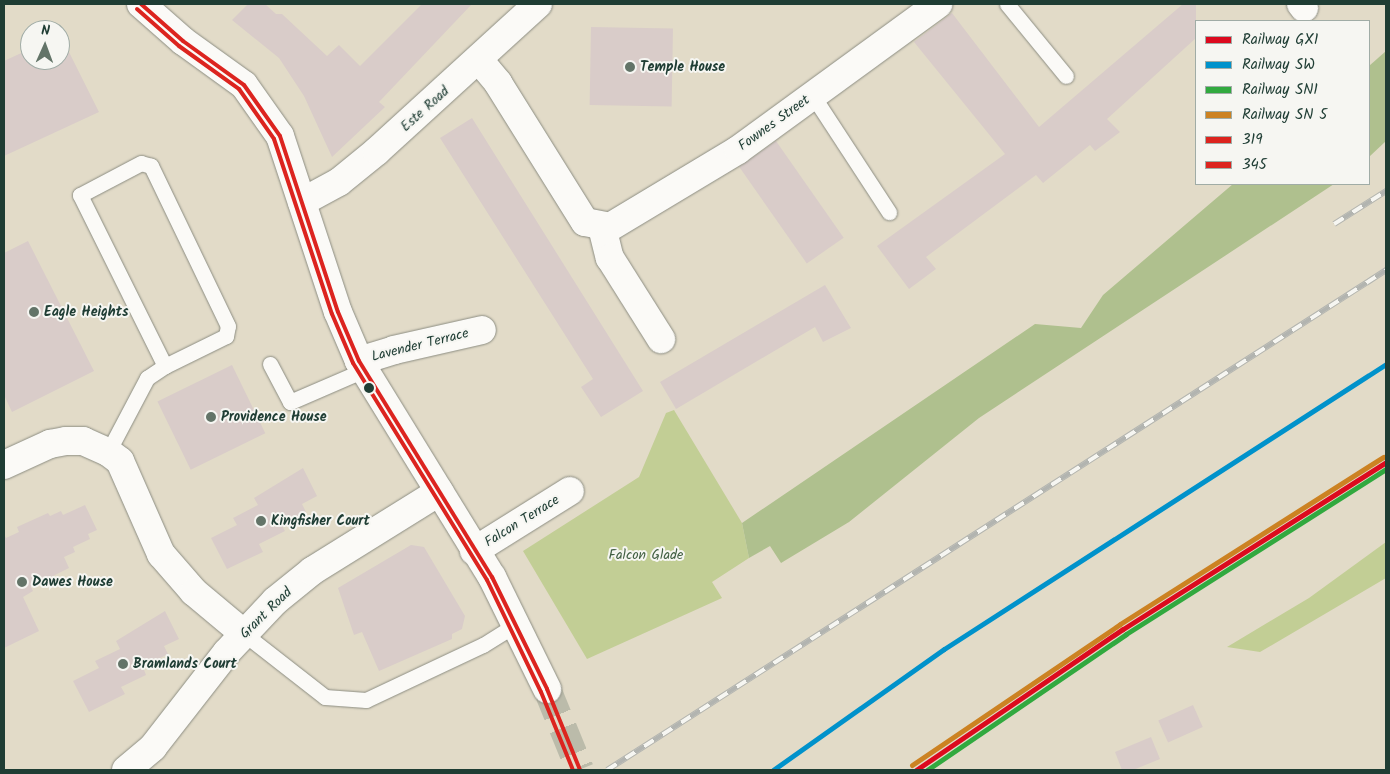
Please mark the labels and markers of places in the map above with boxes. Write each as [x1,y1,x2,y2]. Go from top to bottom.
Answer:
place label: Temple House [640,59,725,75]
marker: Temple House [624,61,636,73]
place label: Eagle Heights [44,304,129,320]
marker: Eagle Heights [28,306,40,318]
unlabelled marker [364,383,374,393]
place label: Providence House [221,409,327,425]
marker: Providence House [205,411,217,423]
place label: Kingfisher Court [271,513,370,529]
marker: Kingfisher Court [255,515,267,527]
place label: Dawes House [32,574,113,590]
marker: Dawes House [16,576,28,588]
place label: Bramlands Court [133,656,237,672]
marker: Bramlands Court [117,658,129,670]

